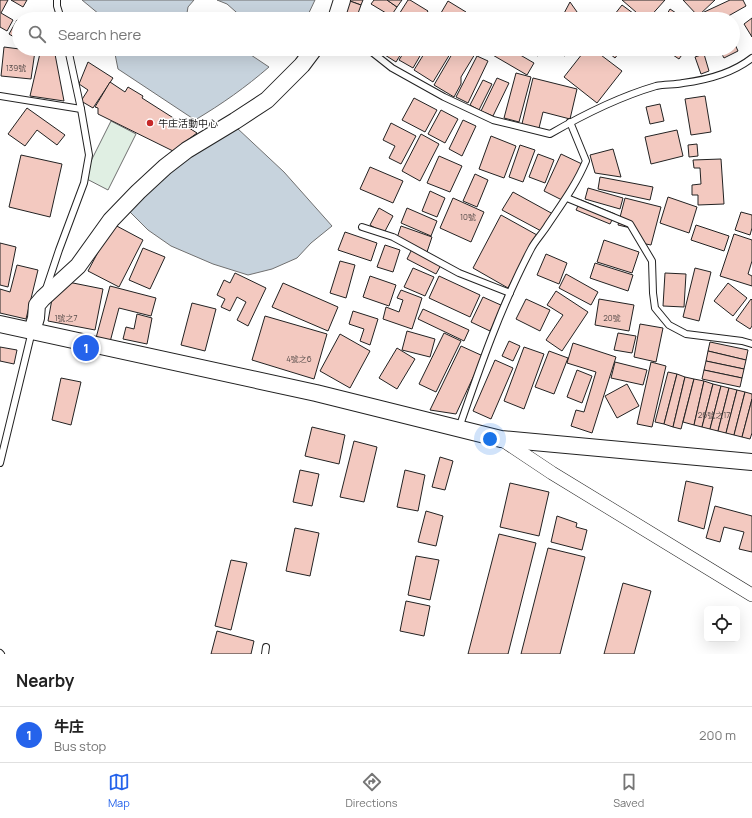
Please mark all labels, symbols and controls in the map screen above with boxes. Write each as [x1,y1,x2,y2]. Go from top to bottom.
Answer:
search box [12,12,740,56]
icon: search [26,23,48,45]
text: Search here [58,24,141,45]
house number: 139號 [6,62,26,73]
place label: 牛庄活動中心 [158,116,218,130]
marker: 牛庄活動中心 [145,118,155,128]
house number: 10號 [460,211,476,222]
house number: 1號之7 [54,312,78,323]
house number: 20號 [603,312,621,323]
pin: 1 [73,333,99,363]
house number: 4號之6 [286,353,312,364]
house number: 26號之17 [698,409,730,420]
your location [480,429,500,449]
map controls [704,606,740,642]
button: locate [704,606,740,642]
text: Nearby [16,669,74,692]
text: 牛庄 [54,716,84,737]
text: 1 [26,726,32,744]
text: 200 m [699,726,736,744]
text: Bus stop [54,737,106,755]
tab: Map [108,771,130,810]
tab: Directions [345,771,398,810]
tab: Saved [613,771,644,810]

